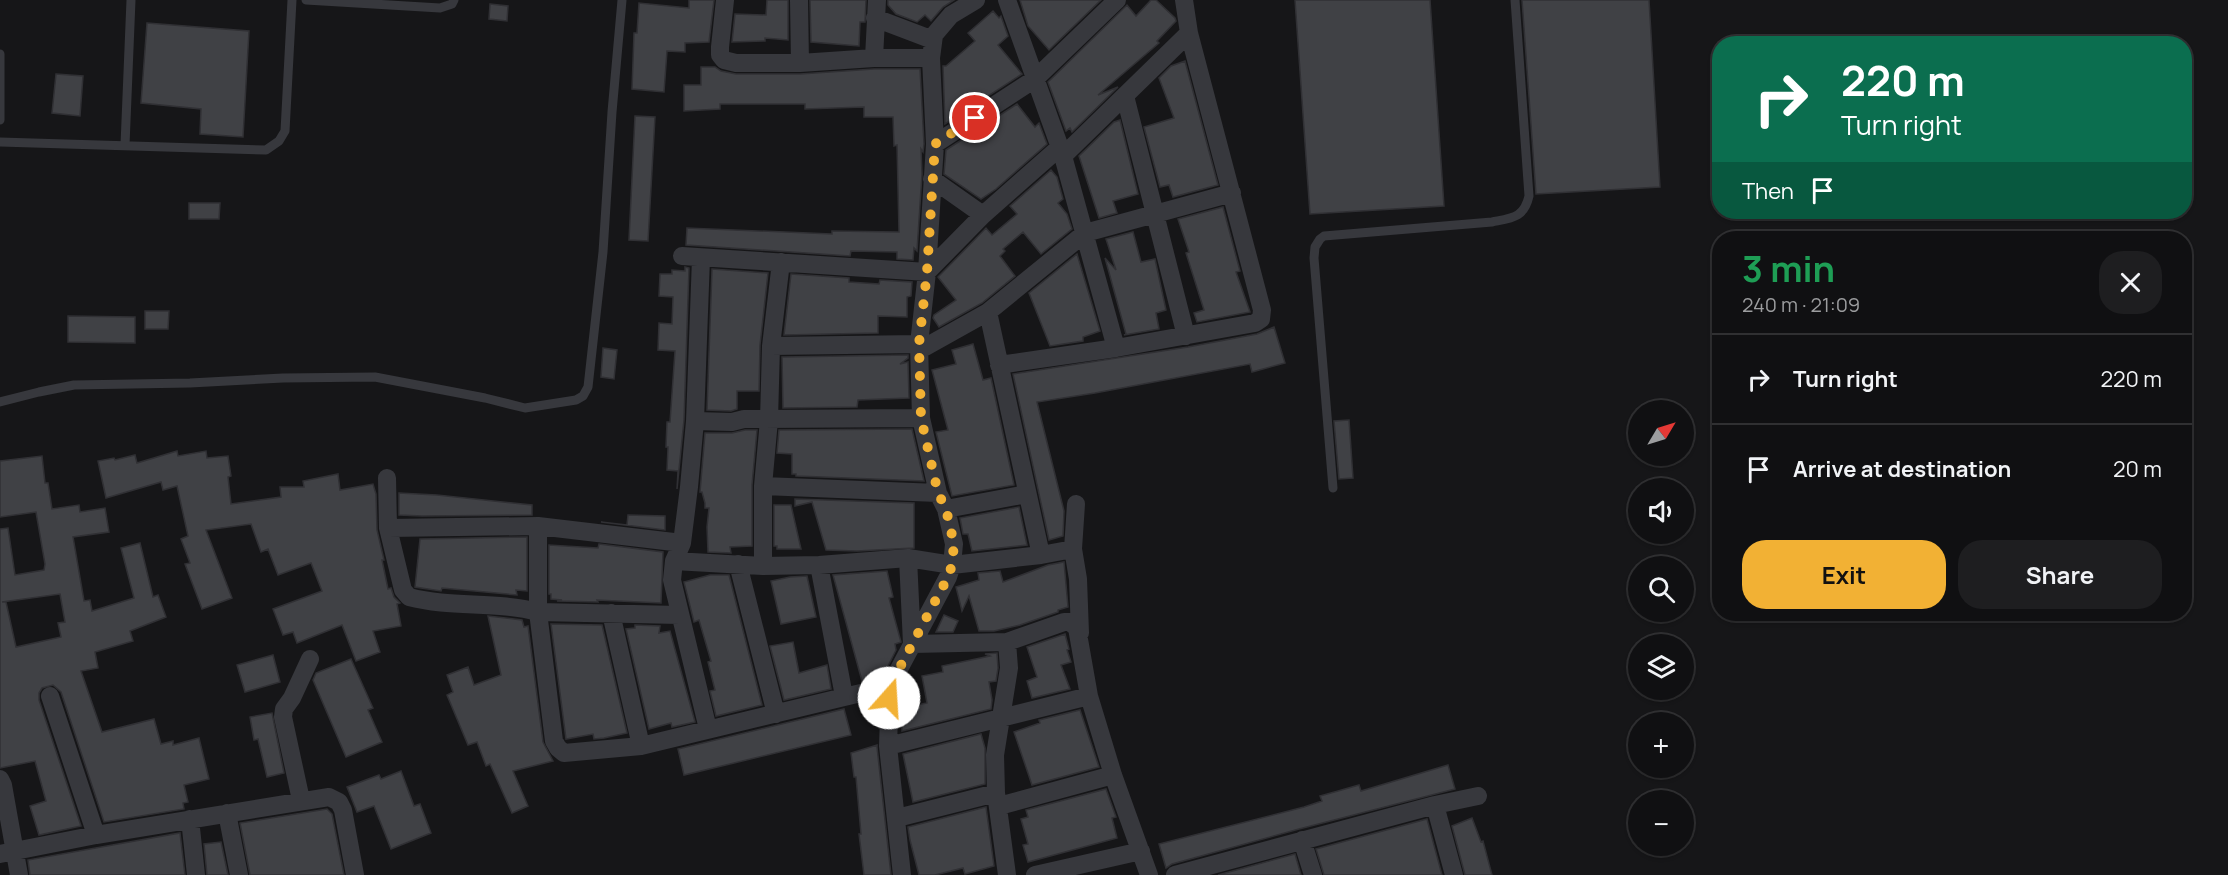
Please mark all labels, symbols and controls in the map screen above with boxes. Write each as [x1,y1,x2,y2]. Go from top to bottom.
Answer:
text: 220 m [1841,51,1965,109]
icon: right [1742,60,1820,138]
pin [949,92,1000,143]
icon: arrive [958,101,991,134]
text: Turn right [1841,106,1962,143]
icon: arrive [1806,174,1839,207]
text: Then [1742,176,1794,206]
text: 3 min [1742,244,1835,293]
button: close [2099,251,2162,314]
text: 240 m · 21:09 [1742,291,1860,318]
icon: right [1742,363,1775,396]
text: Turn right [1793,364,1898,394]
text: 220 m [2100,364,2162,394]
north arrow [1628,400,1694,466]
map controls [1628,400,1694,856]
icon: arrive [1742,453,1775,486]
text: Arrive at destination [1793,454,2011,484]
text: 20 m [2113,454,2162,484]
button: sound [1628,478,1694,544]
button: Exit [1742,540,1946,609]
button: Share [1958,540,2162,609]
button: search [1628,556,1694,622]
button: layers [1628,634,1694,700]
position arrow [857,666,921,730]
button: + [1628,712,1694,778]
button: − [1628,790,1694,856]

